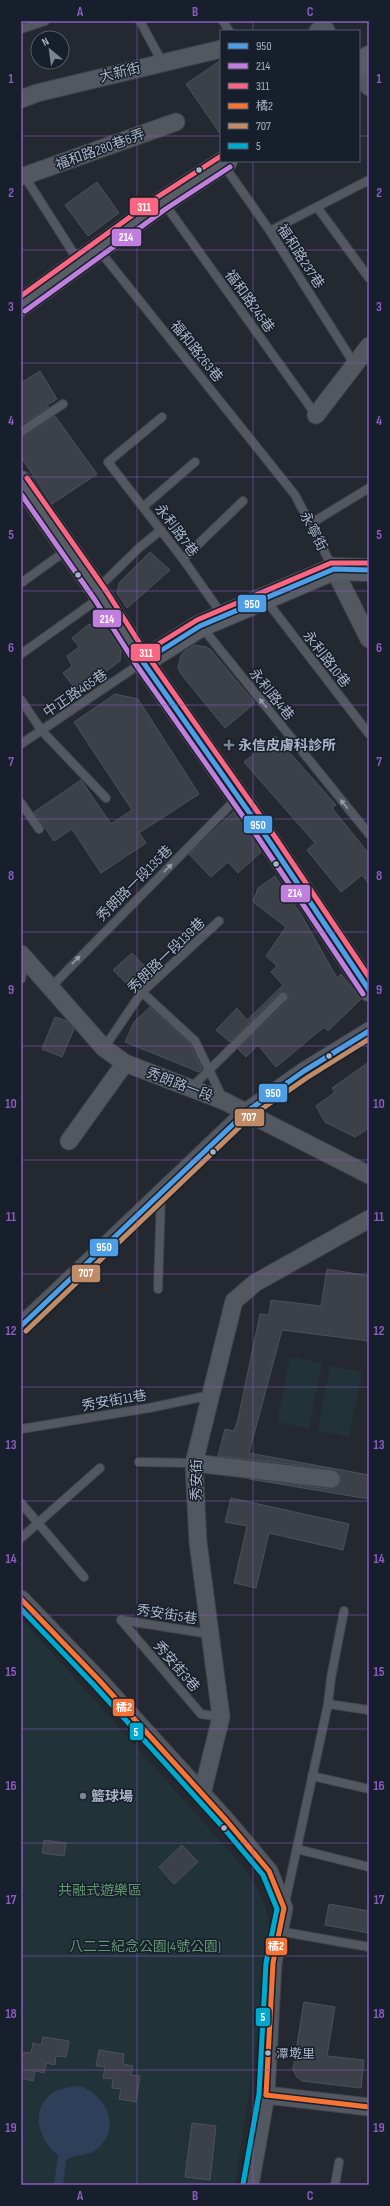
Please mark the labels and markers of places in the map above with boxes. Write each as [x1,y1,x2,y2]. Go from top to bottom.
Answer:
unlabelled marker [194,165,204,175]
unlabelled marker [73,570,83,580]
place label: 永信皮膚科診所 [238,737,336,754]
marker: 永信皮膚科診所 [223,739,235,751]
unlabelled marker [271,859,281,869]
unlabelled marker [324,1051,334,1061]
unlabelled marker [208,1147,218,1157]
place label: 籃球場 [91,1788,133,1805]
marker: 籃球場 [78,1791,88,1801]
unlabelled marker [219,1823,229,1833]
place label: 潭墘里 [276,2046,315,2062]
marker: 潭墘里 [263,2048,273,2058]

